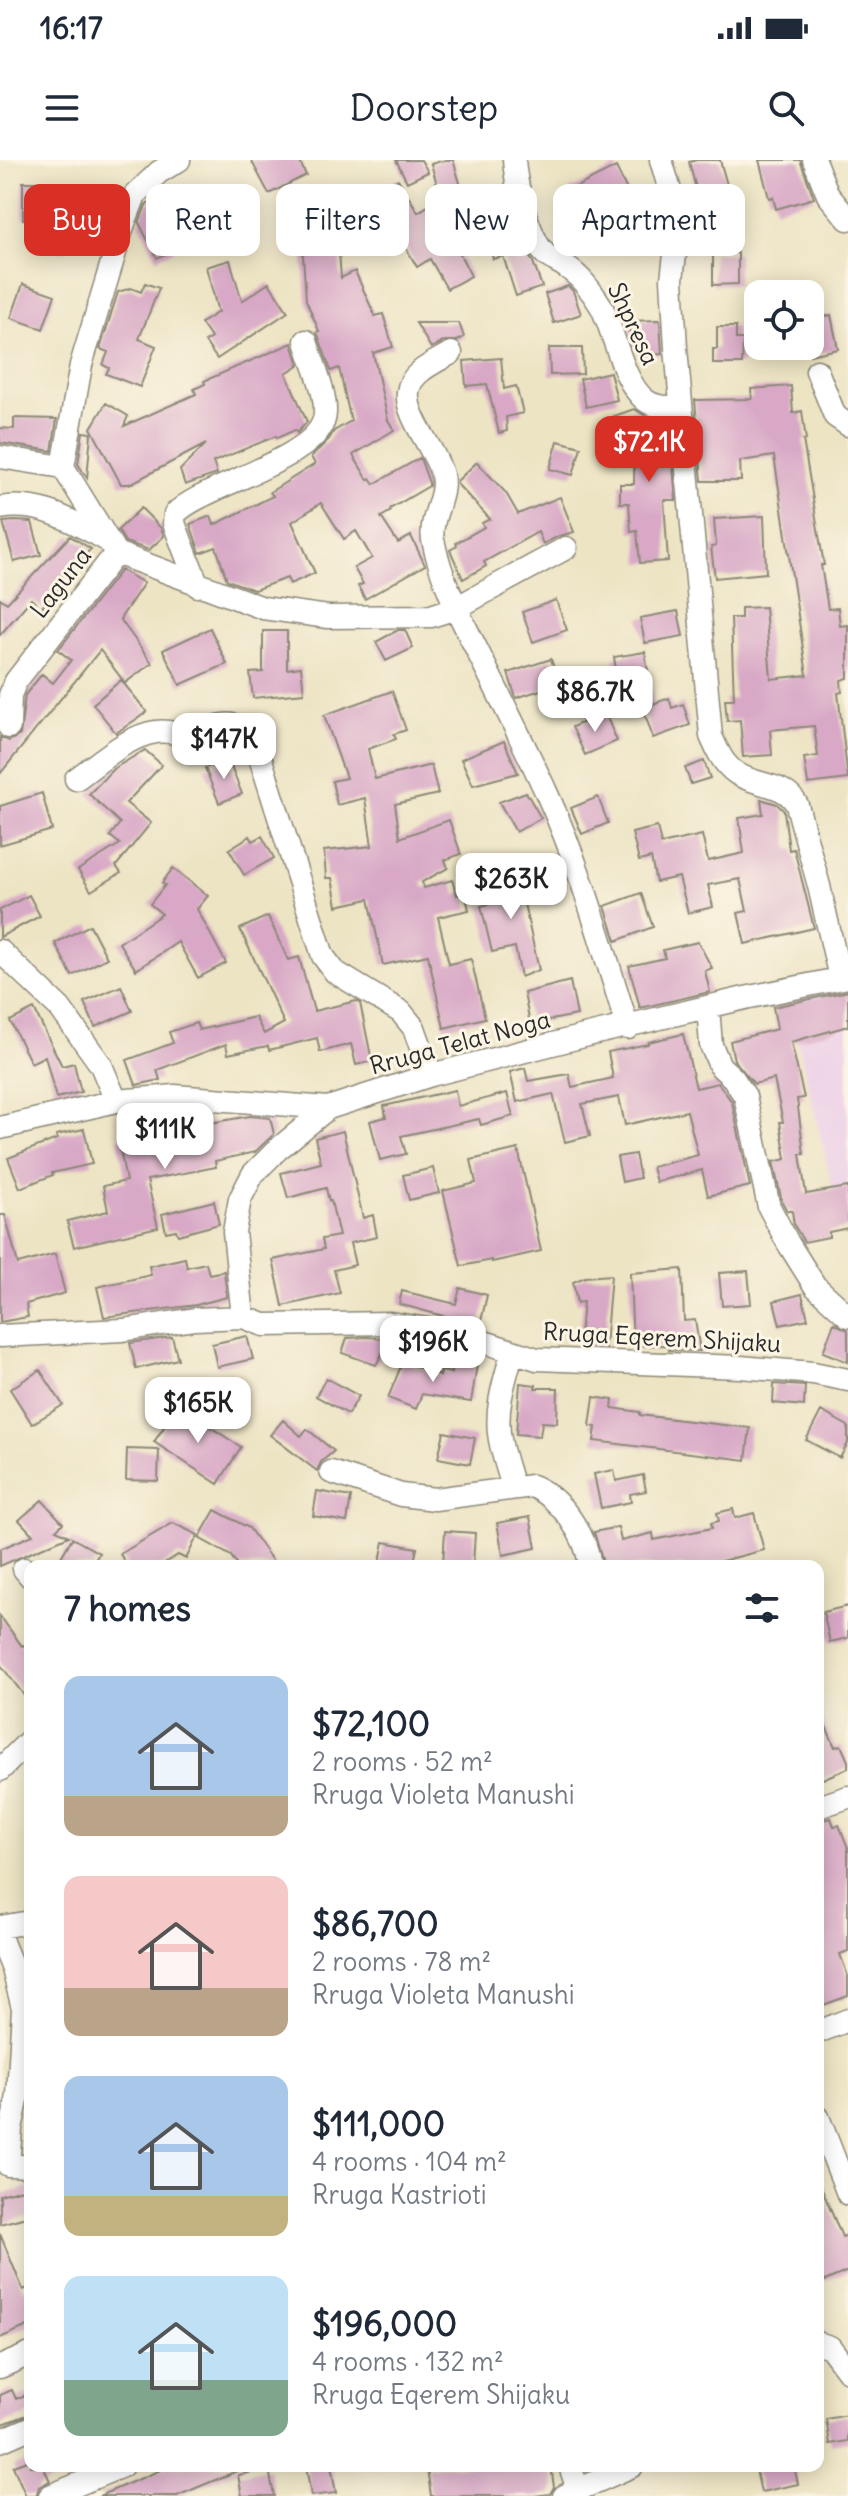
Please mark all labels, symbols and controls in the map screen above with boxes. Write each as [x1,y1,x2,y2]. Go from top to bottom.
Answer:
text: 16:17 [40,9,103,47]
icon: menu [40,86,84,130]
text: Doorstep [350,86,498,131]
icon: search [764,86,808,130]
chip: Buy [24,184,130,256]
chip: Rent [146,184,260,256]
chip: Filters [276,184,409,256]
chip: New [425,184,537,256]
chip: Apartment [553,184,745,256]
street label: Shpresa [602,278,666,370]
map controls [744,280,824,360]
button: locate [744,280,824,360]
pin: $72.1K [584,416,714,484]
text: $72.1K [613,425,685,458]
street label: Laguna [23,541,97,624]
pin: $86.7K [530,666,660,734]
text: $86.7K [556,675,634,708]
pin: $147K [168,713,280,781]
text: $147K [190,722,258,755]
pin: $263K [455,853,567,921]
text: $263K [474,862,548,895]
street label: Rruga Telat Noga [366,1004,553,1081]
pin: $111K [109,1103,221,1171]
text: $111K [135,1112,196,1145]
pin: $196K [377,1316,489,1384]
street label: Rruga Eqerem Shijaku [542,1316,782,1358]
text: $196K [398,1325,468,1358]
pin: $165K [142,1377,254,1445]
text: $165K [163,1386,233,1419]
icon: filters [740,1586,784,1630]
text: 7 homes [64,1587,191,1630]
text: $72,100 [312,1702,430,1745]
icon: home [128,1708,224,1804]
text: 2 rooms · 52 m² [312,1745,493,1778]
text: Rruga Violeta Manushi [312,1778,575,1811]
text: $86,700 [312,1902,439,1945]
icon: home [128,1908,224,2004]
text: 2 rooms · 78 m² [312,1945,491,1978]
text: Rruga Violeta Manushi [312,1978,575,2011]
text: $111,000 [312,2102,445,2145]
icon: home [128,2108,224,2204]
text: 4 rooms · 104 m² [312,2145,507,2178]
text: Rruga Kastrioti [312,2178,487,2211]
text: $196,000 [312,2302,457,2345]
icon: home [128,2308,224,2404]
text: 4 rooms · 132 m² [312,2345,504,2378]
text: Rruga Eqerem Shijaku [312,2378,570,2411]

